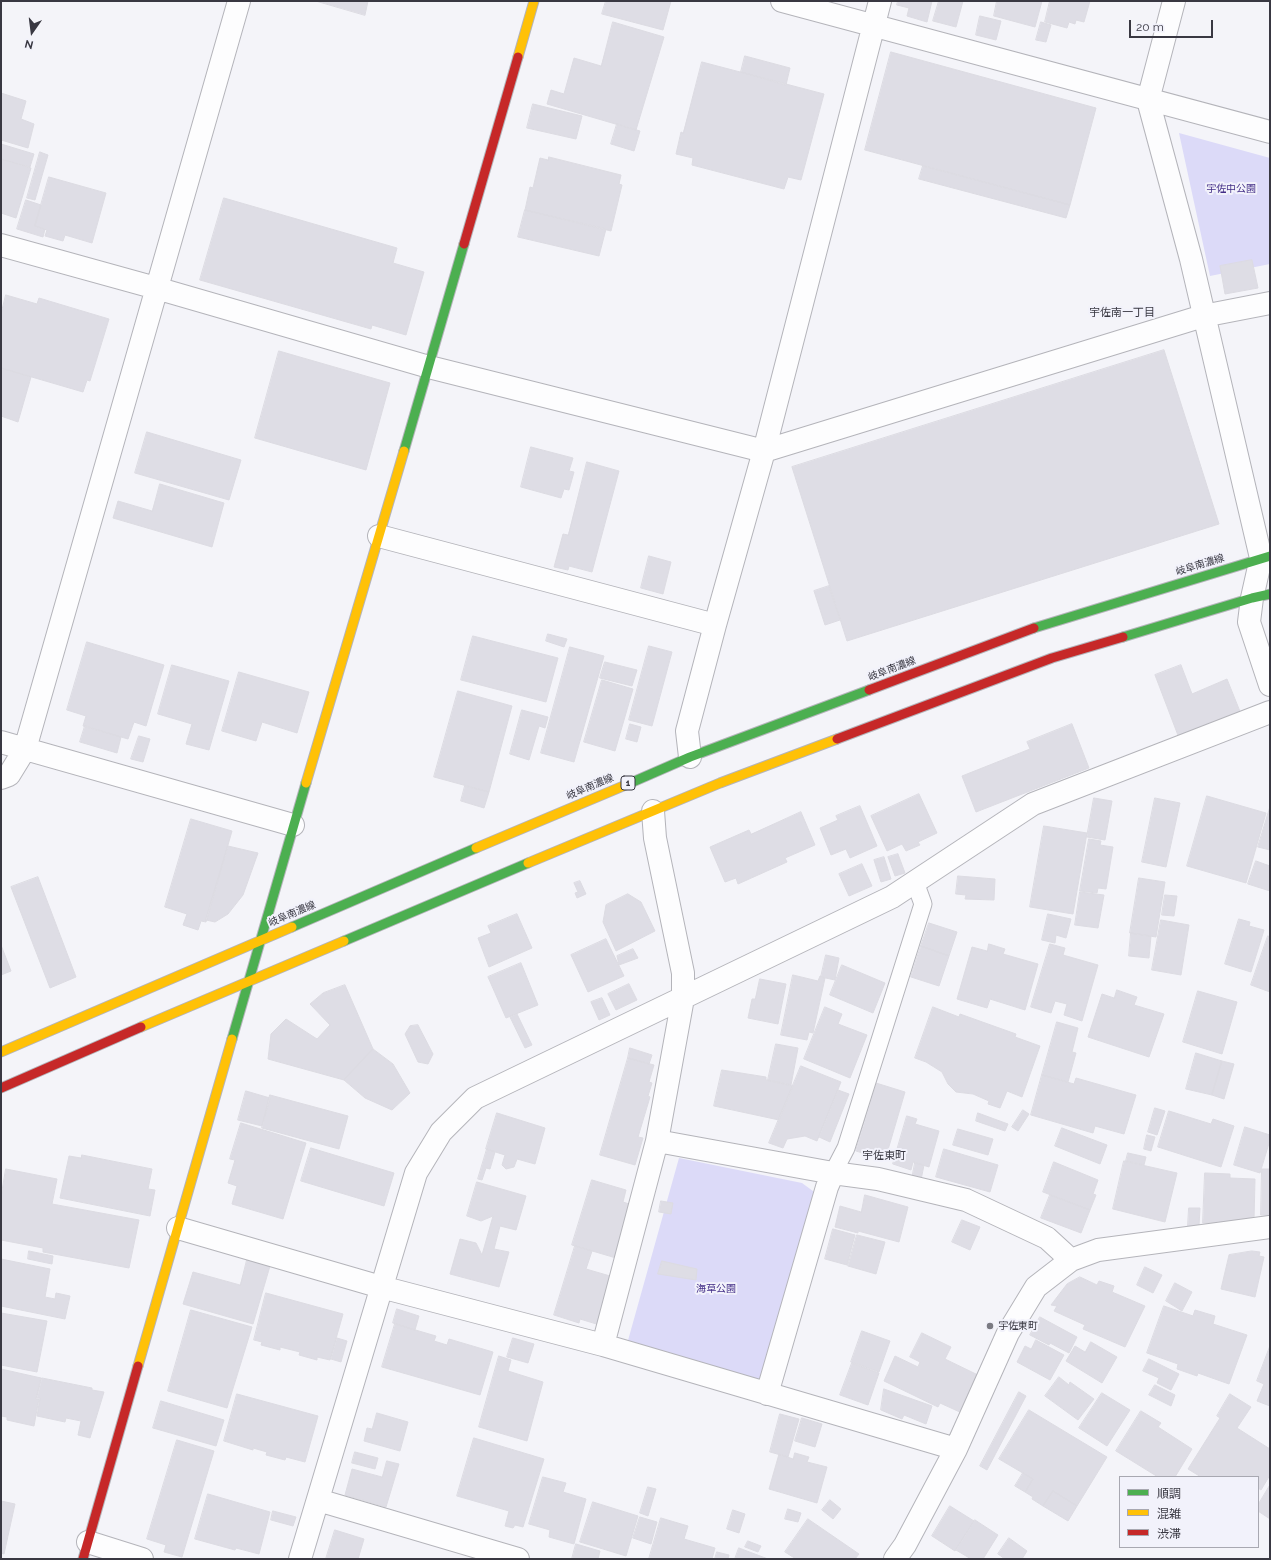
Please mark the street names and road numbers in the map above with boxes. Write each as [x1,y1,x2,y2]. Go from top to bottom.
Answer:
street label: 岐阜南濃線 [1174,552,1226,578]
street label: 岐阜南濃線 [867,654,917,684]
street label: 岐阜南濃線 [565,772,615,802]
road number: 1 [621,776,635,790]
street label: 岐阜南濃線 [267,899,317,929]

